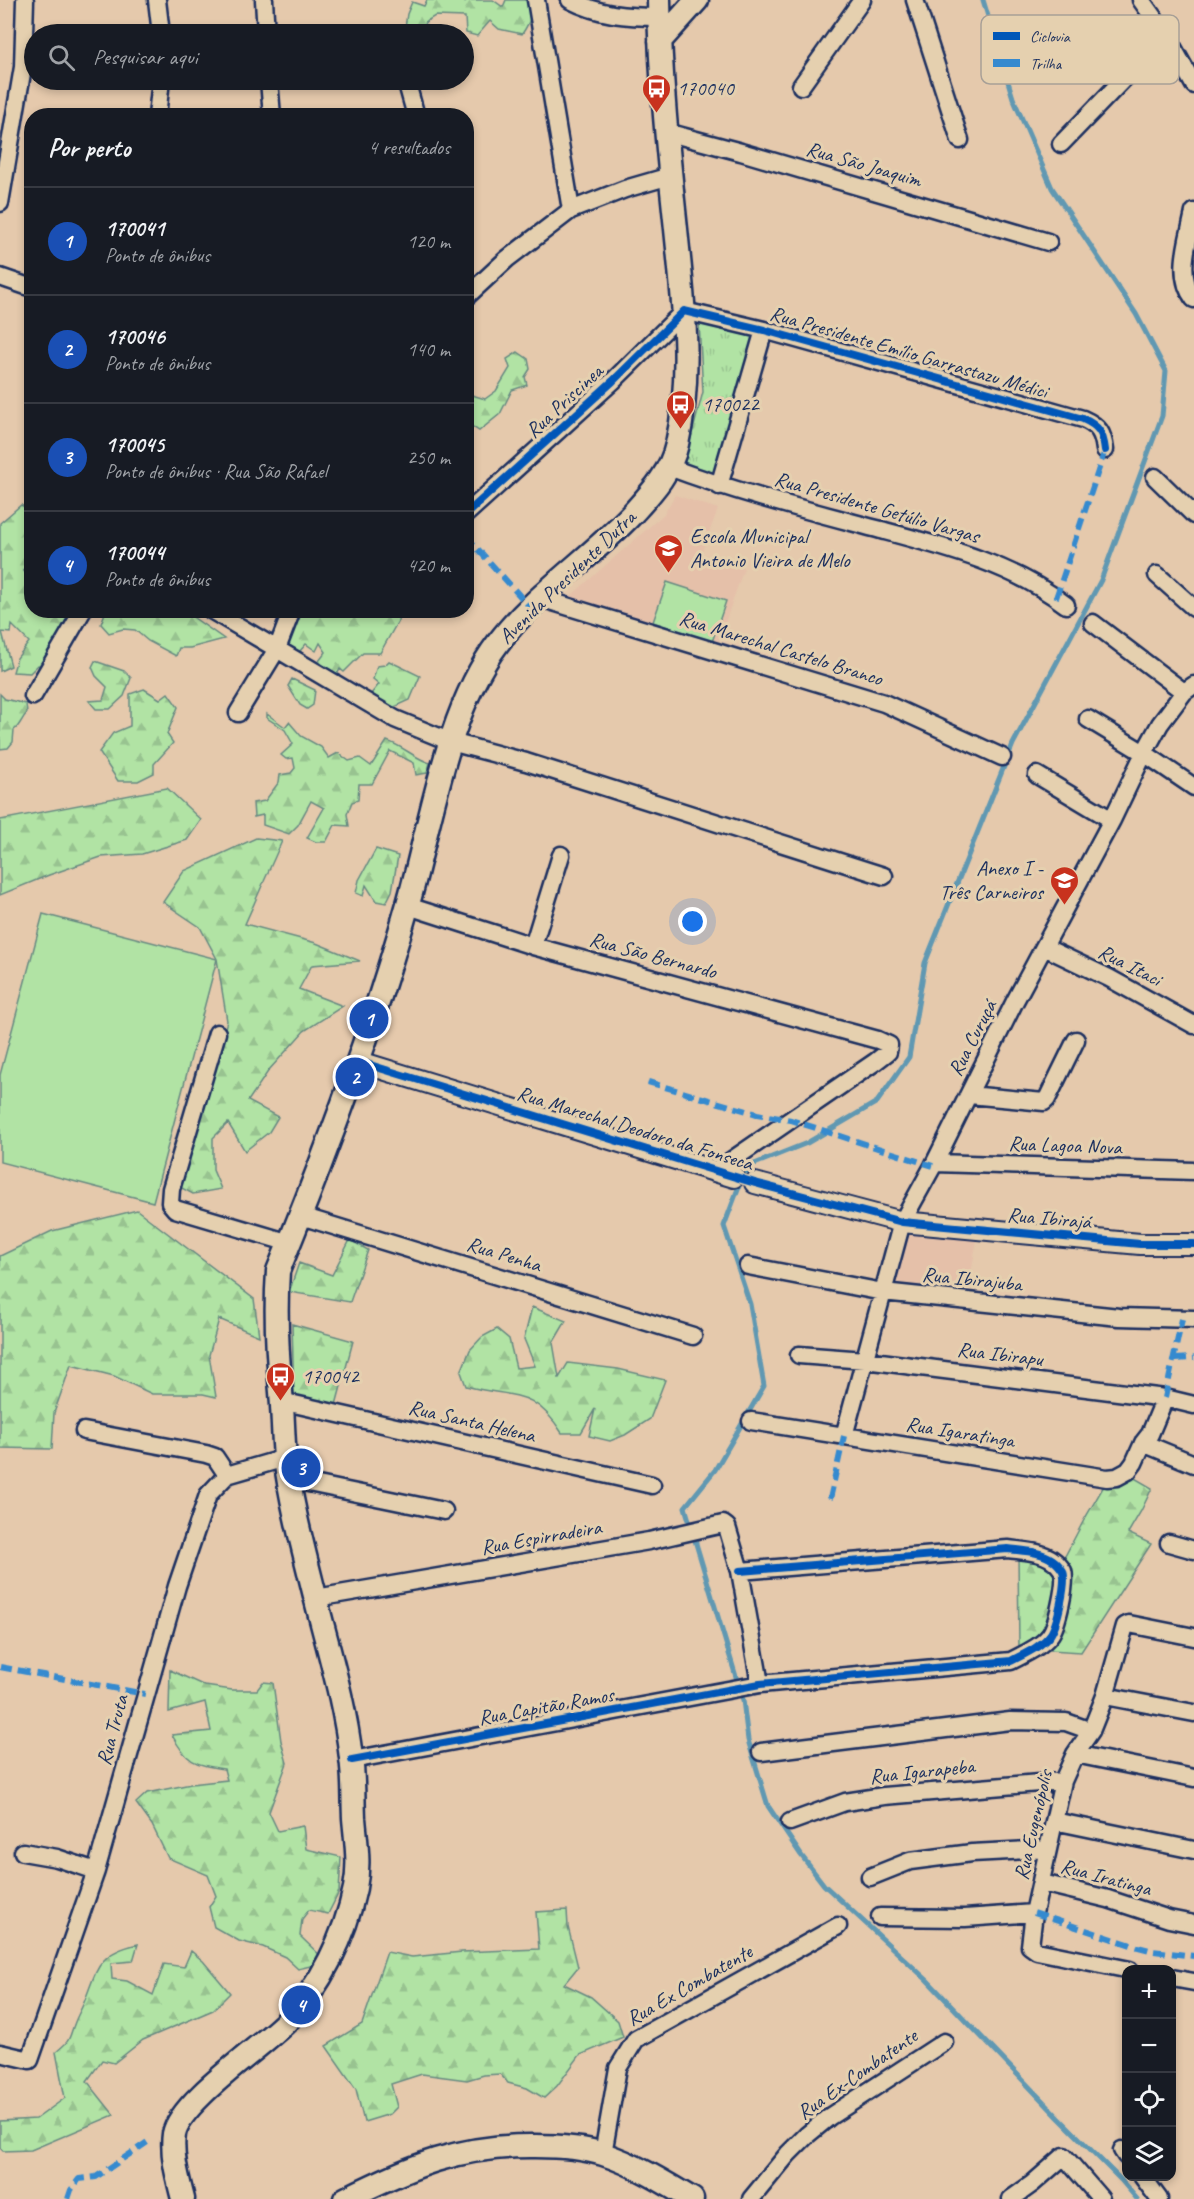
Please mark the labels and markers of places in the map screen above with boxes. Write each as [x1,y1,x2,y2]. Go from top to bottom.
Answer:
bus stop icon: 170040 [640,72,672,114]
place label: 170040 [677,75,735,101]
bus stop icon: 170022 [665,388,697,430]
place label: 170022 [702,391,760,417]
place label: Escola Municipal Antonio Vieira de Melo [690,523,851,573]
school or university icon: Escola Municipal Antonio Vieira de Melo [653,532,685,574]
place label: Anexo I - Três Carneiros [939,855,1045,905]
school or university icon: Anexo I - Três Carneiros [1048,864,1080,906]
pin: 1 [350,996,388,1042]
pin: 2 [336,1054,374,1100]
bus stop icon: 170042 [265,1360,297,1402]
place label: 170042 [302,1363,360,1389]
pin: 3 [282,1446,320,1490]
pin: 4 [282,1982,320,2028]

